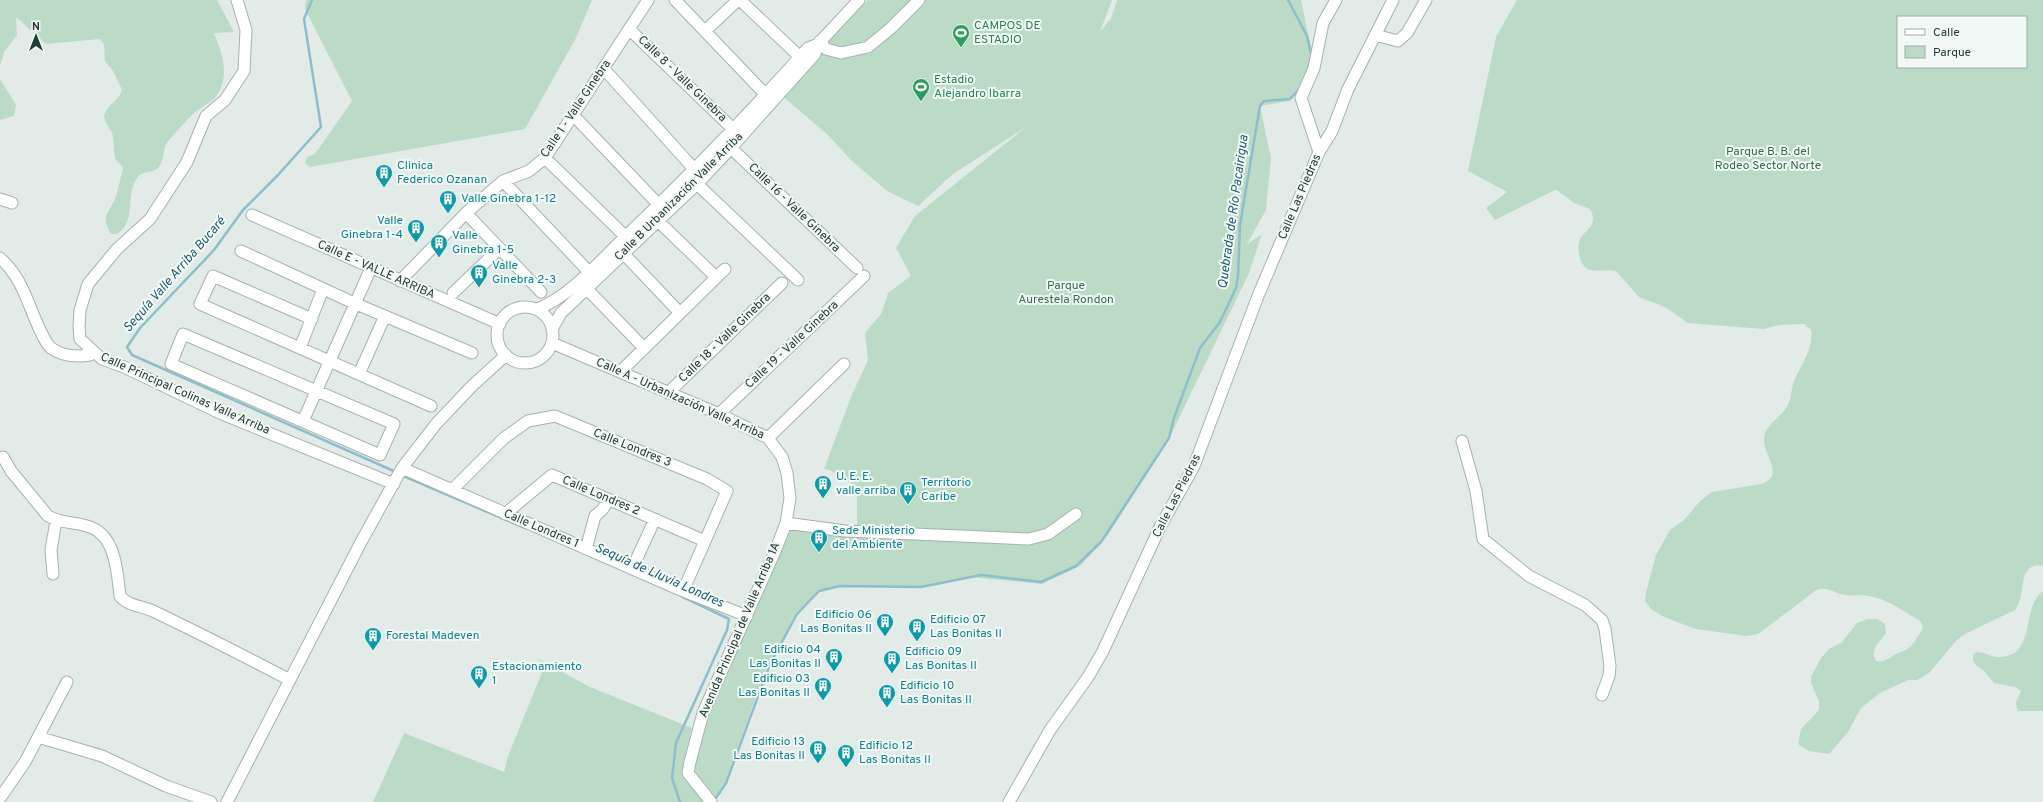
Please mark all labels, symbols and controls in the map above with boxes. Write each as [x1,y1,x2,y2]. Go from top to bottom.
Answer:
north arrow [16,16,56,56]
legend [1897,16,2027,68]
place label: CAMPOS DE ESTADIO [974,18,1041,48]
text: N [32,20,40,34]
sports icon: CAMPOS DE ESTADIO [951,23,971,48]
text: Calle [1933,25,1960,41]
street label: Calle 8 - Valle Ginebra [634,32,730,126]
text: Parque [1933,45,1971,61]
street label: Calle 1 - Valle Ginebra [537,57,615,161]
place label: Estadio Alejandro Ibarra [934,72,1021,102]
sports icon: Estadio Alejandro Ibarra [911,77,931,102]
street label: Calle B Urbanización Valle Arriba [611,129,747,265]
water label: Quebrada de Río Pacairigua [1215,134,1253,290]
park label: Parque B. B. del Rodeo Sector Norte [1715,144,1821,174]
street label: Calle Las Piedras [1275,152,1325,242]
place label: Clinica Federico Ozanan [397,158,487,188]
street label: Calle 16 - Valle Ginebra [744,160,844,256]
building icon: Clinica Federico Ozanan [374,163,394,188]
building icon: Valle Ginebra 1-12 [438,189,458,214]
place label: Valle Ginebra 1-12 [461,191,556,207]
water label: Sequía Valle Arriba Bucaré [120,213,230,336]
place label: Valle Ginebra 1-4 [341,213,403,243]
building icon: Valle Ginebra 1-4 [406,218,426,243]
place label: Valle Ginebra 1-5 [452,228,514,258]
building icon: Valle Ginebra 1-5 [429,233,449,258]
street label: Calle E - VALLE ARRIBA [315,237,437,303]
place label: Valle Ginebra 2-3 [492,258,556,288]
building icon: Valle Ginebra 2-3 [469,263,489,288]
park label: Parque Aurestela Rondon [1018,278,1114,308]
street label: Calle 18 - Valle Ginebra [675,290,775,386]
street label: Calle 19 - Valle Ginebra [742,297,842,393]
street label: Calle Principal Colinas Valle Arriba [98,349,272,439]
street label: Calle A - Urbanización Valle Arriba [593,355,767,443]
street label: Calle Londres 3 [591,425,673,471]
street label: Calle Las Piedras [1149,452,1205,540]
place label: U. E. E. valle arriba [836,469,896,499]
street label: Calle Londres 2 [560,472,642,520]
building icon: U. E. E. valle arriba [813,474,833,499]
place label: Territorio Caribe [921,475,971,505]
building icon: Territorio Caribe [898,480,918,505]
street label: Calle Londres 1 [501,506,581,552]
place label: Sede Ministerio del Ambiente [832,523,915,553]
building icon: Sede Ministerio del Ambiente [809,528,829,553]
water label: Sequía de Lluvia Londres [592,540,726,612]
street label: Avenida Principal de Valle Arriba 1A [696,540,784,720]
place label: Edificio 06 Las Bonitas II [800,607,872,637]
building icon: Edificio 06 Las Bonitas II [875,612,895,637]
place label: Edificio 07 Las Bonitas II [930,612,1002,642]
building icon: Edificio 07 Las Bonitas II [907,617,927,642]
building icon: Forestal Madeven [363,626,383,651]
place label: Forestal Madeven [386,628,479,644]
place label: Edificio 04 Las Bonitas II [749,642,821,672]
place label: Edificio 09 Las Bonitas II [905,644,977,674]
building icon: Edificio 04 Las Bonitas II [824,647,844,672]
building icon: Edificio 09 Las Bonitas II [882,649,902,674]
place label: Estacionamiento 1 [492,659,582,689]
building icon: Estacionamiento 1 [469,664,489,689]
place label: Edificio 03 Las Bonitas II [738,671,810,701]
building icon: Edificio 03 Las Bonitas II [813,676,833,701]
place label: Edificio 10 Las Bonitas II [900,678,972,708]
building icon: Edificio 10 Las Bonitas II [877,683,897,708]
place label: Edificio 13 Las Bonitas II [733,734,805,764]
place label: Edificio 12 Las Bonitas II [859,738,931,768]
building icon: Edificio 13 Las Bonitas II [808,739,828,764]
building icon: Edificio 12 Las Bonitas II [836,743,856,768]

